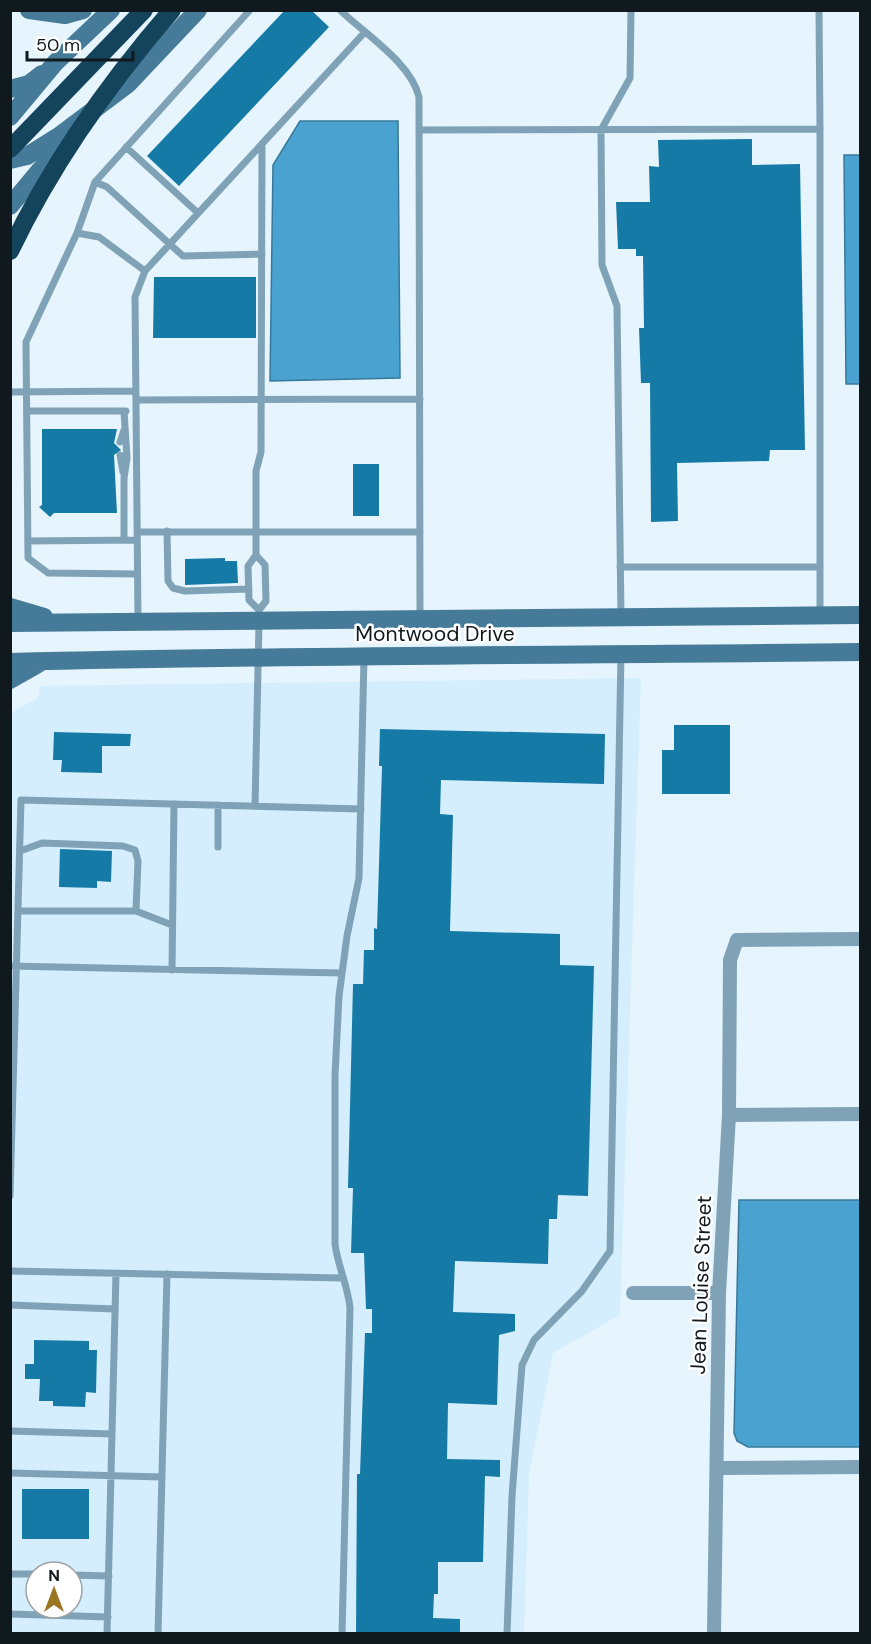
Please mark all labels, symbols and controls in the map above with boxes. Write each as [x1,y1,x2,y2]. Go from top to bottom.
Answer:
scale bar [27,24,134,62]
text: 50 m [36,33,80,57]
street label: Montwood Drive [355,620,515,648]
street label: Jean Louise Street [684,1195,718,1375]
north arrow [24,1560,84,1620]
text: N [48,1565,60,1586]

